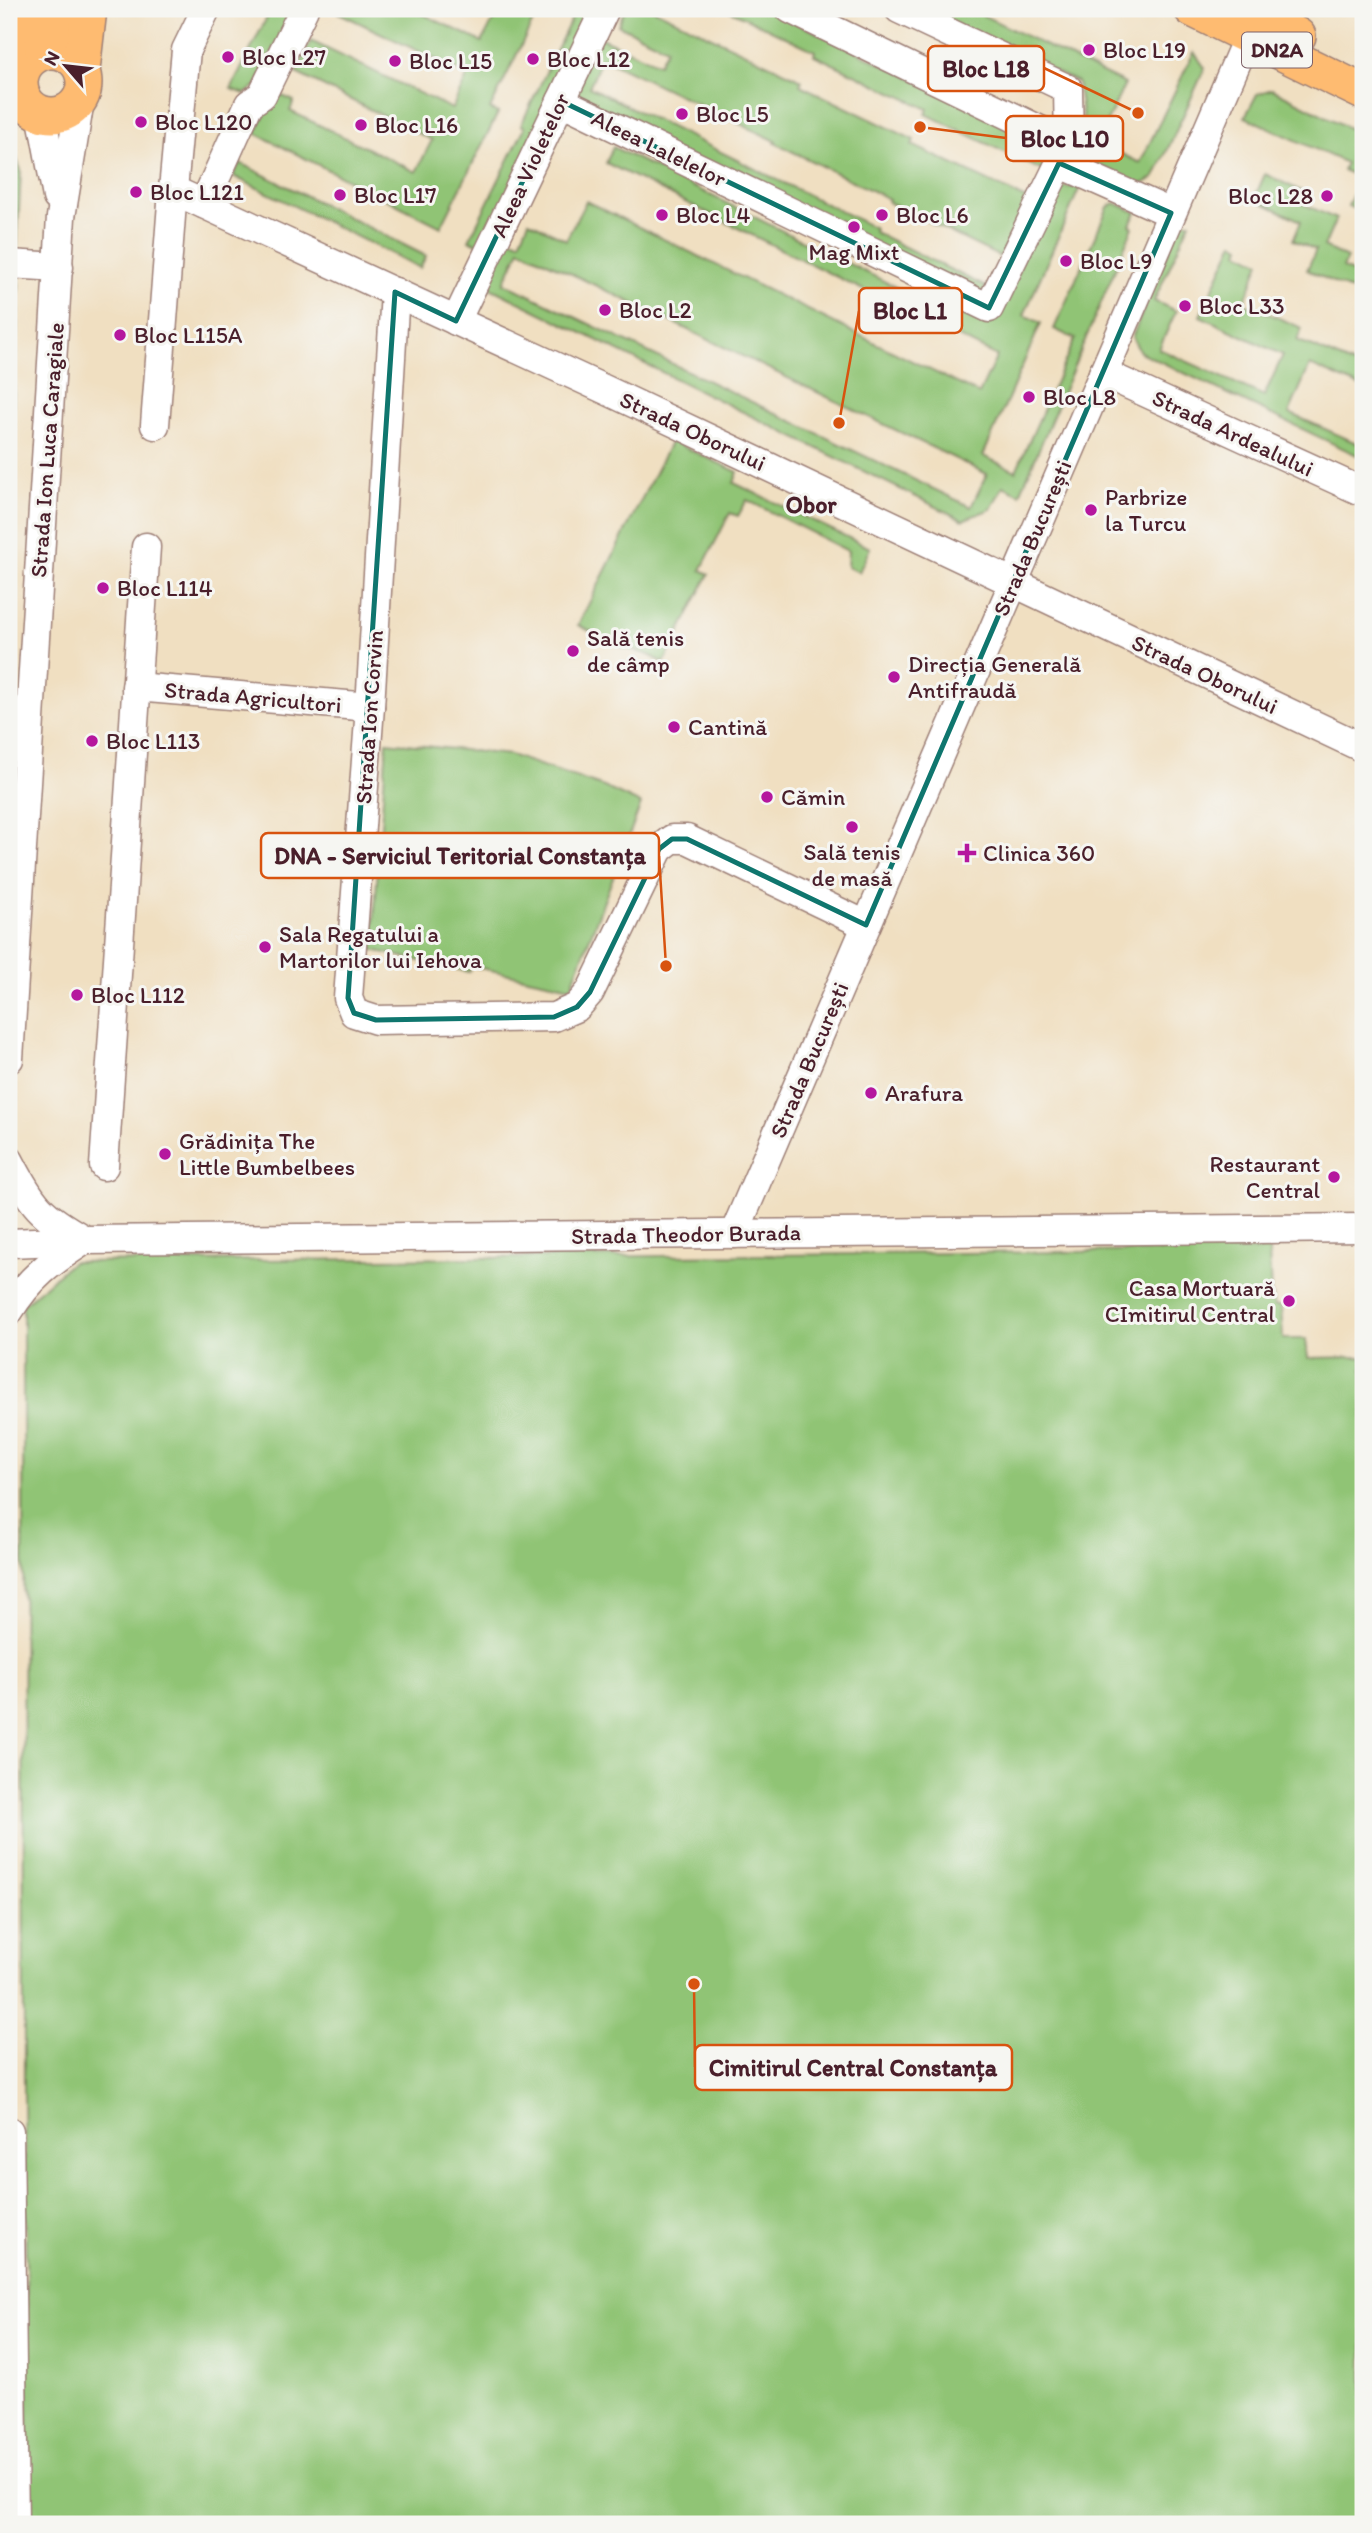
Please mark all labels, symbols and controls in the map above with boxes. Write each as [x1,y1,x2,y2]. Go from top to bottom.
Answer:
north arrow [32,32,102,102]
road number: DN2A [1242,32,1312,68]
place label: Bloc L19 [1103,36,1186,64]
marker: Bloc L19 [1081,42,1097,58]
place label: Bloc L27 [242,43,326,71]
place label: Bloc L12 [547,45,630,73]
callout: Bloc L18 [928,46,1044,91]
text: N [38,47,65,69]
place label: Bloc L15 [409,47,492,75]
marker: Bloc L27 [220,49,236,65]
marker: Bloc L12 [525,51,541,67]
marker: Bloc L15 [387,53,403,69]
text: Bloc L18 [942,54,1030,83]
street label: Aleea Violetelor [484,88,576,242]
place label: Bloc L5 [696,100,768,128]
street label: Aleea Lalelelor [587,103,731,193]
marker: Bloc L5 [674,106,690,122]
place label: Bloc L120 [155,108,252,136]
place label: Bloc L16 [375,111,458,139]
marker: Bloc L120 [133,114,149,130]
callout: Bloc L10 [1006,116,1123,161]
marker: Bloc L16 [353,117,369,133]
text: Bloc L10 [1021,124,1109,153]
place label: Bloc L121 [150,178,244,206]
place label: Bloc L17 [354,181,436,209]
place label: Bloc L28 [1228,182,1313,210]
marker: Bloc L121 [128,184,144,200]
marker: Bloc L17 [332,187,348,203]
marker: Bloc L28 [1319,188,1335,204]
place label: Bloc L4 [676,201,750,229]
place label: Bloc L6 [896,201,969,229]
marker: Bloc L4 [654,207,670,223]
marker: Bloc L6 [874,207,890,223]
marker: Mag Mixt [846,219,862,235]
place label: Mag Mixt [809,238,900,266]
place label: Bloc L9 [1080,247,1152,275]
marker: Bloc L9 [1058,253,1074,269]
callout: Bloc L1 [859,288,962,333]
place label: Bloc L33 [1199,292,1284,320]
place label: Bloc L2 [619,296,692,324]
text: Bloc L1 [873,296,948,325]
marker: Bloc L33 [1177,298,1193,314]
marker: Bloc L2 [597,302,613,318]
street label: Strada Ion Luca Caragiale [24,321,70,579]
place label: Bloc L115A [134,321,243,349]
marker: Bloc L115A [112,327,128,343]
place label: Bloc L8 [1043,383,1116,411]
street label: Strada Ardealului [1148,383,1318,483]
street label: Strada Oborului [616,385,770,477]
marker: Bloc L8 [1021,389,1037,405]
street label: Strada București [987,456,1077,620]
place label: Parbrize la Turcu [1105,483,1187,537]
district label: Obor [785,490,838,519]
marker: Parbrize la Turcu [1083,502,1099,518]
place label: Bloc L114 [117,574,213,602]
marker: Bloc L114 [95,580,111,596]
place label: Sală tenis de câmp [587,624,684,678]
street label: Strada Oborului [1128,628,1282,720]
street label: Strada Ion Corvin [349,629,389,805]
marker: Sală tenis de câmp [565,643,581,659]
place label: Direcția Generală Antifraudă [908,650,1081,704]
marker: Direcția Generală Antifraudă [886,669,902,685]
street label: Strada Agricultori [163,675,343,719]
place label: Cantină [688,713,767,741]
marker: Cantină [666,719,682,735]
place label: Bloc L113 [106,727,200,755]
marker: Bloc L113 [84,733,100,749]
place label: Cămin [781,783,845,811]
marker: Cămin [759,789,775,805]
marker: Sală tenis de masă [844,819,860,835]
callout: DNA - Serviciul Teritorial Constanța [261,833,659,878]
place label: Sală tenis de masă [803,838,901,892]
place label: Clinica 360 [983,839,1095,867]
text: DNA - Serviciul Teritorial Constanța [274,841,647,871]
marker: Clinica 360 [957,843,977,863]
place label: Sala Regatului a Martorilor lui Iehova [279,920,482,974]
marker: Sala Regatului a Martorilor lui Iehova [257,939,273,955]
street label: Strada București [764,978,854,1142]
place label: Bloc L112 [91,981,185,1009]
marker: Bloc L112 [69,987,85,1003]
place label: Arafura [885,1079,963,1107]
marker: Arafura [863,1085,879,1101]
place label: Grădinița The Little Bumbelbees [179,1127,355,1181]
marker: Grădinița The Little Bumbelbees [157,1146,173,1162]
place label: Restaurant Central [1210,1150,1320,1204]
marker: Restaurant Central [1326,1169,1342,1185]
street label: Strada Theodor Burada [571,1218,801,1250]
place label: Casa Mortuară CImitirul Central [1105,1274,1275,1328]
marker: Casa Mortuară CImitirul Central [1281,1293,1297,1309]
callout: Cimitirul Central Constanța [695,2045,1012,2090]
text: Cimitirul Central Constanța [709,2053,998,2083]

